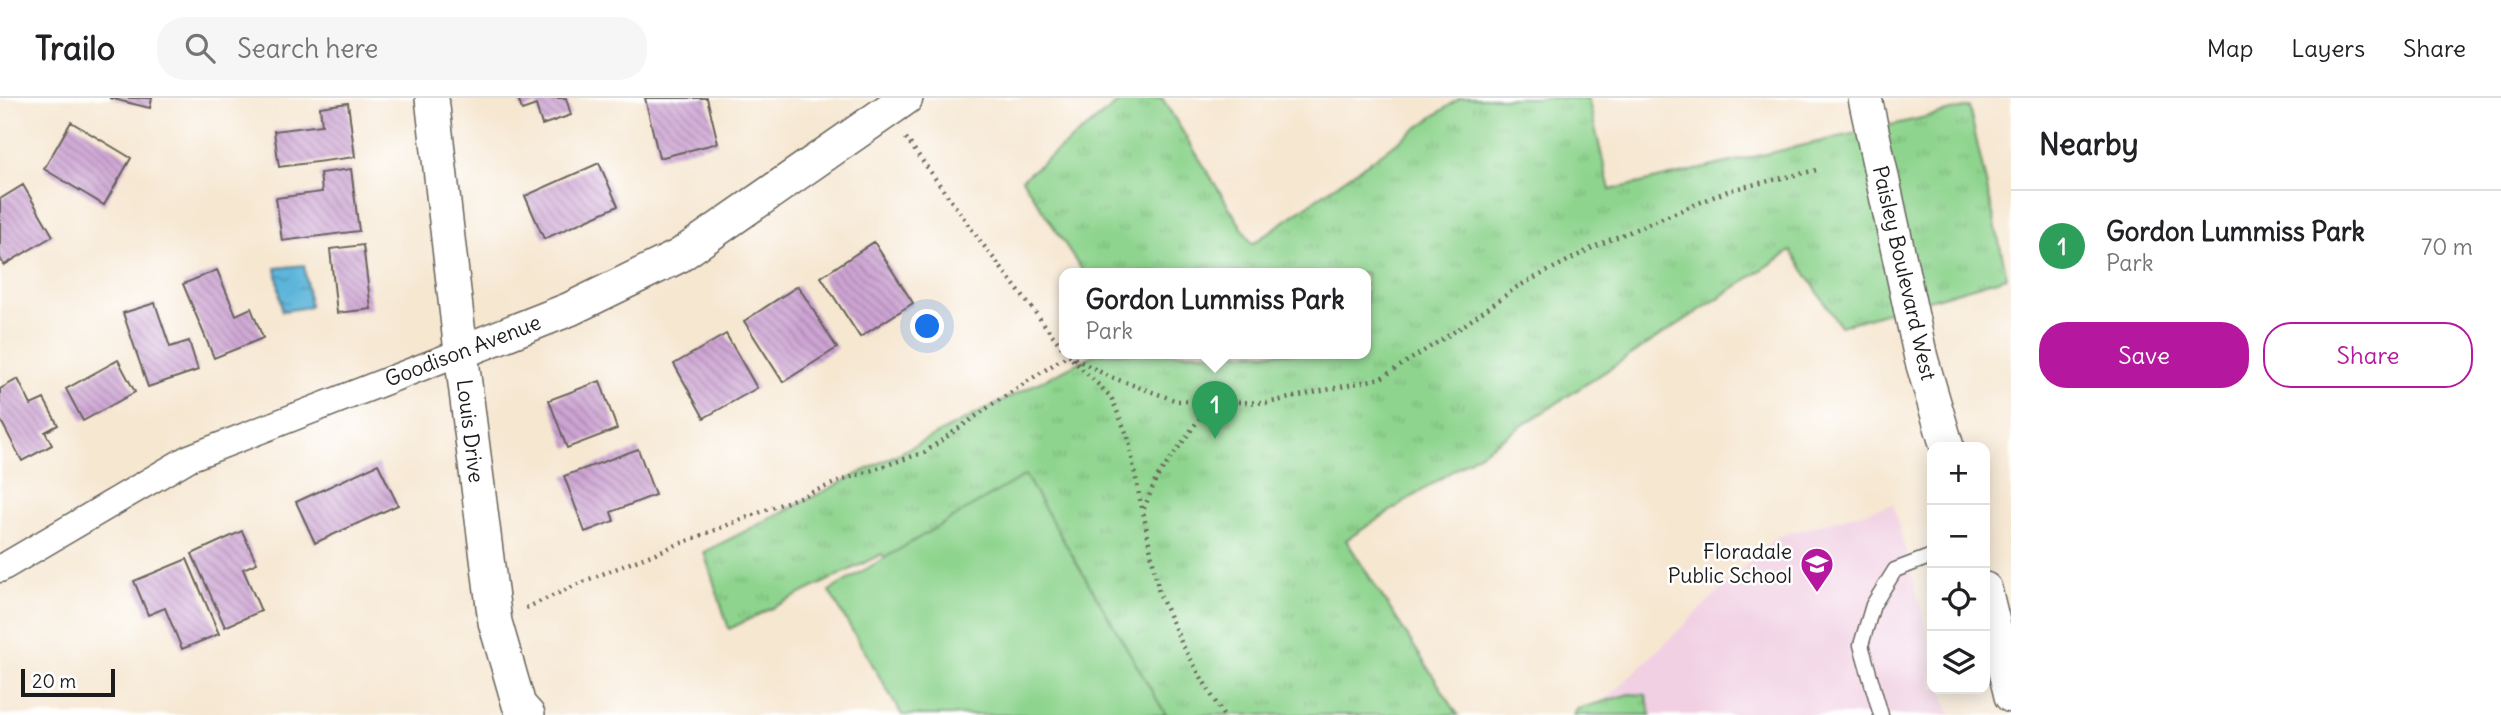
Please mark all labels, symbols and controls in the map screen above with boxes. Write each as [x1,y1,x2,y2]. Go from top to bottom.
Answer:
search box [157,17,647,80]
text: Trailo [35,27,115,69]
icon: search [181,29,219,67]
text: Search here [237,32,378,65]
text: Map [2207,33,2253,63]
text: Layers [2291,33,2365,63]
text: Share [2403,33,2466,63]
text: Nearby [2039,125,2139,163]
street label: Paisley Boulevard West [1867,163,1942,383]
text: Gordon Lummiss Park [2106,215,2365,248]
text: 1 [2057,232,2067,261]
text: 70 m [2421,232,2473,261]
text: Park [2106,248,2154,277]
popup [1059,268,1371,359]
text: Gordon Lummiss Park [1086,283,1344,316]
street label: Goodison Avenue [381,308,545,393]
your location [910,309,944,343]
text: Park [1086,316,1133,345]
button: Save [2039,322,2249,388]
button: Share [2263,322,2473,388]
street label: Louis Drive [451,378,490,484]
pin: 1 [1192,381,1238,439]
map controls [1927,442,1990,694]
button: + [1927,442,1990,505]
button: − [1927,505,1990,568]
place label: Floradale Public School [1668,538,1792,589]
school or university icon: Floradale Public School [1798,545,1836,594]
button: locate [1927,568,1990,631]
button: layers [1927,631,1990,694]
scale bar [21,666,116,698]
text: 20 m [32,669,76,693]

